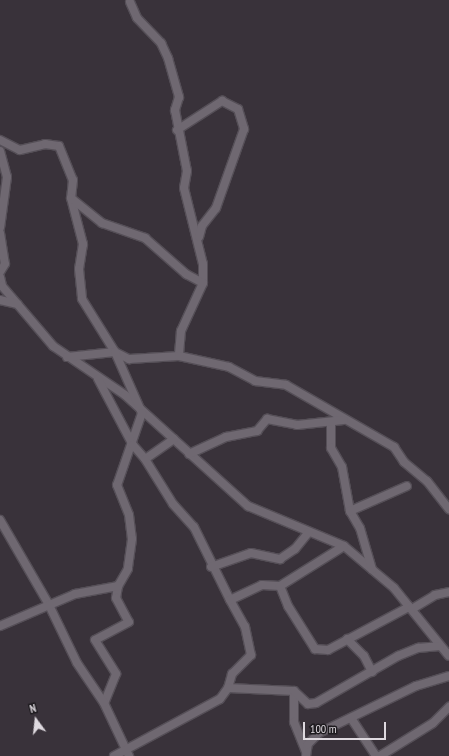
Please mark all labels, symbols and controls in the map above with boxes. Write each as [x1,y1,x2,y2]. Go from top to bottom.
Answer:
north arrow [16,700,56,740]
text: N [28,701,38,716]
scale bar [305,714,388,740]
text: 100 m [310,721,337,736]

